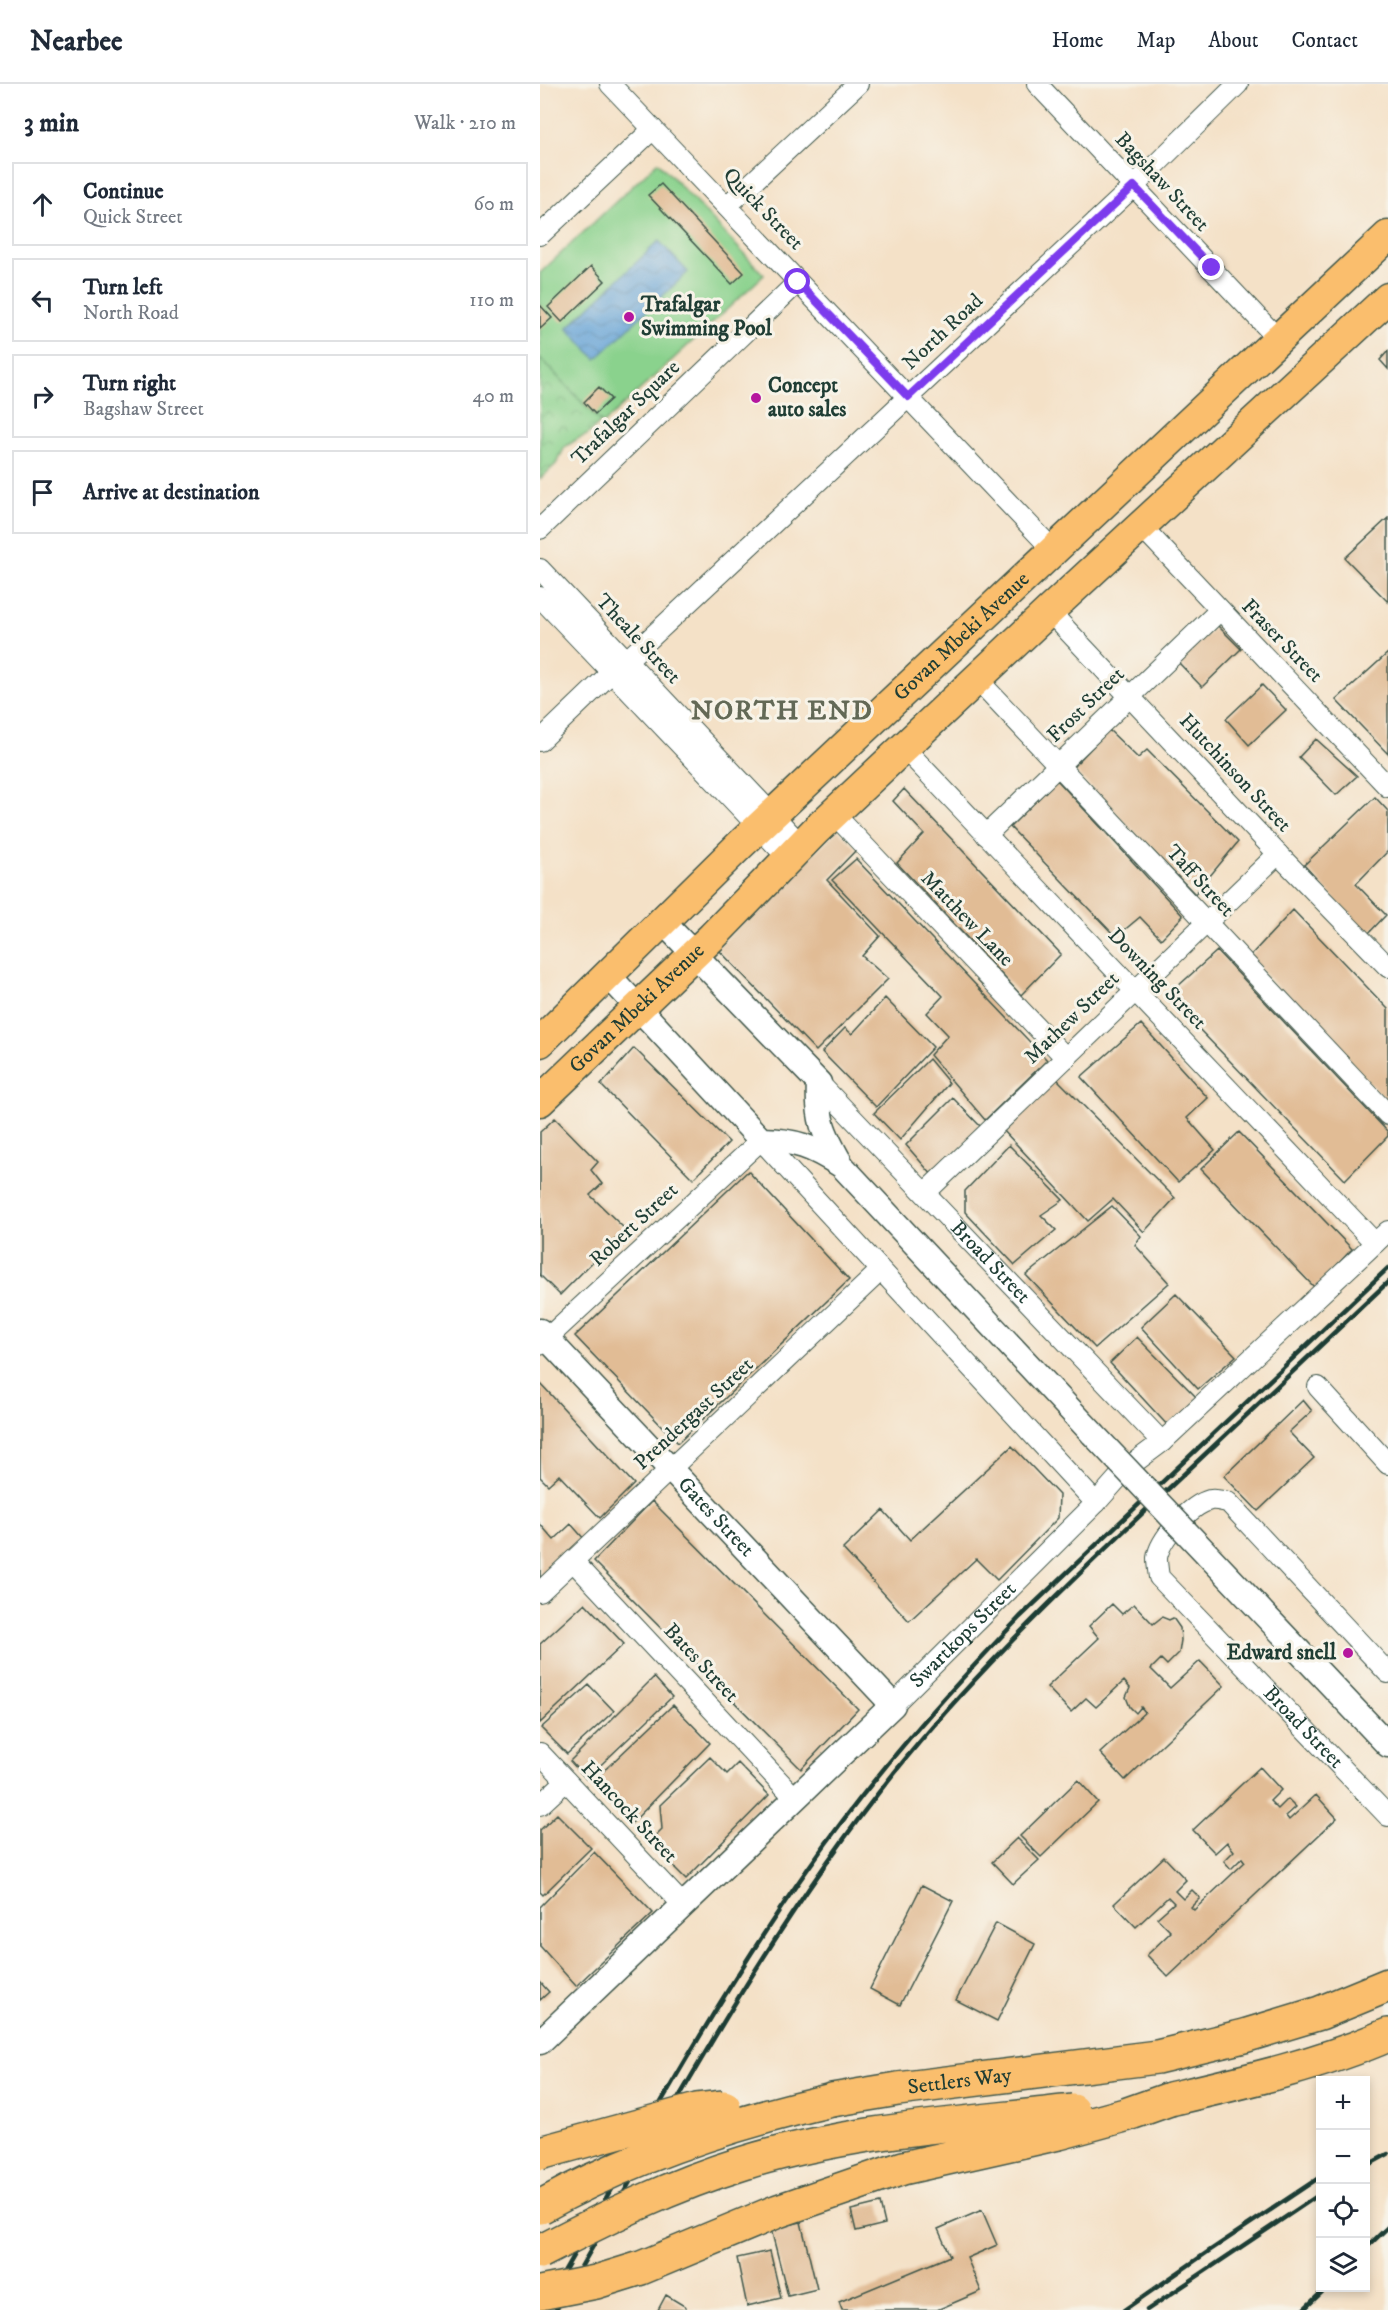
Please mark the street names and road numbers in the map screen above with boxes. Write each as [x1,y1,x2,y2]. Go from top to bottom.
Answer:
street label: Bagshaw Street [1109,127,1215,237]
street label: Quick Street [717,162,809,256]
street label: North Road [897,288,989,376]
street label: Trafalgar Square [566,355,686,471]
street label: Govan Mbeki Avenue [888,566,1035,707]
street label: Theale Street [590,589,686,690]
street label: Fraser Street [1236,594,1328,688]
street label: Frost Street [1042,661,1130,748]
street label: Hutchinson Street [1173,708,1297,838]
street label: Taff Street [1160,840,1240,923]
street label: Matthew Lane [915,866,1019,972]
street label: Downing Street [1102,923,1212,1035]
street label: Govan Mbeki Avenue [564,938,710,1079]
street label: Mathew Street [1019,966,1125,1070]
street label: Robert Street [584,1177,684,1272]
street label: Broad Street [945,1215,1036,1309]
street label: Prendergast Street [629,1352,759,1476]
street label: Gates Street [672,1472,760,1563]
street label: Swartkops Street [904,1576,1022,1694]
street label: Bates Street [658,1618,744,1708]
street label: Broad Street [1257,1681,1349,1774]
street label: Hancock Street [575,1755,683,1869]
street label: Settlers Way [906,2062,1014,2101]

